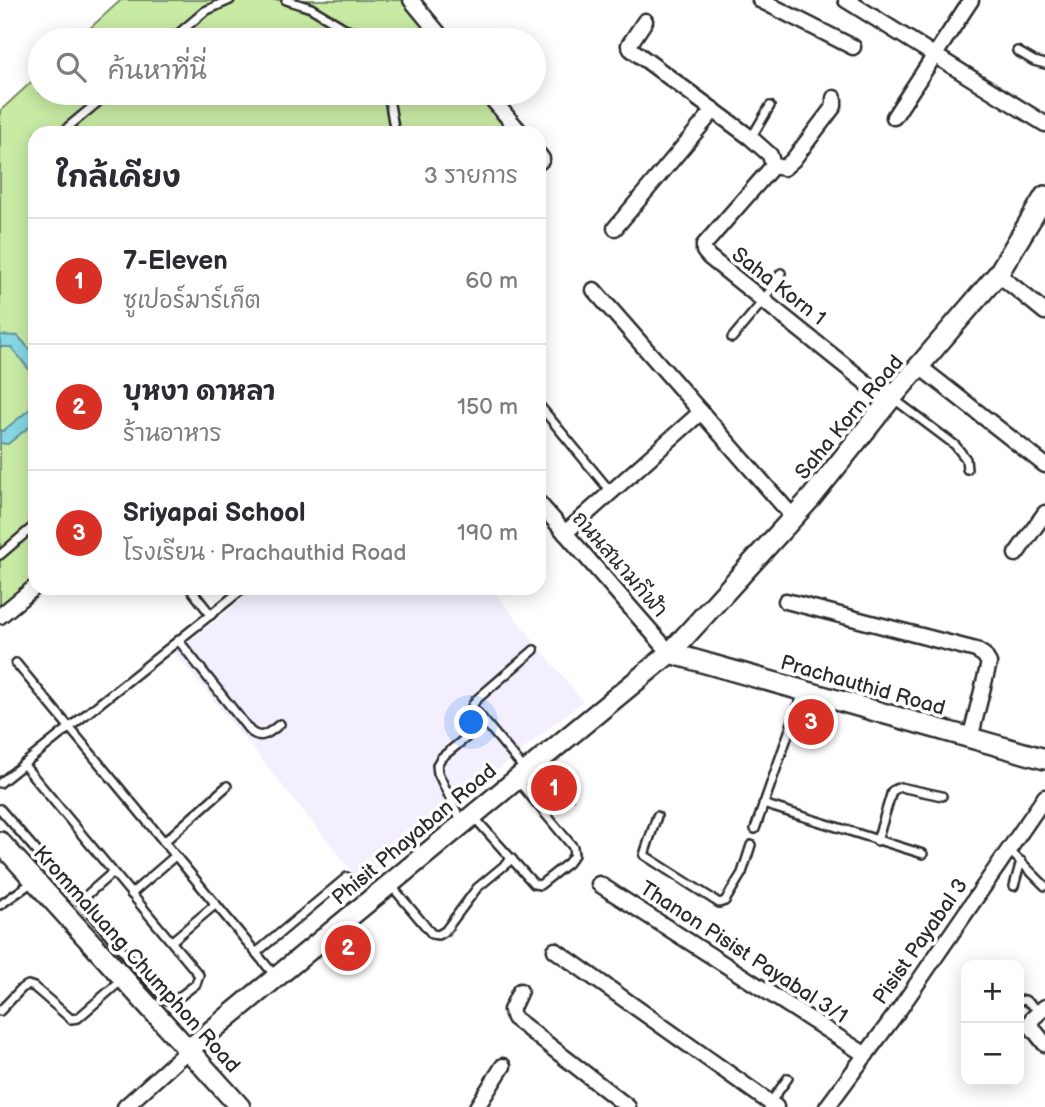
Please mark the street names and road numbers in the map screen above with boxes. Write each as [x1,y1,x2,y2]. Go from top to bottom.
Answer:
street label: Saha Korn 1 [727,242,831,331]
street label: Saha Korn Road [790,350,909,485]
street label: ถนนสนามกีฬา [567,506,672,622]
street label: Prachauthid Road [778,650,948,721]
street label: Phisit Phayaban Road [327,758,502,910]
street label: Krommaluang Chumphon Road [28,841,245,1078]
street label: Pisist Payabal 3 [868,873,973,1009]
street label: Thanon Pisist Payabal 3/1 [635,876,852,1029]

